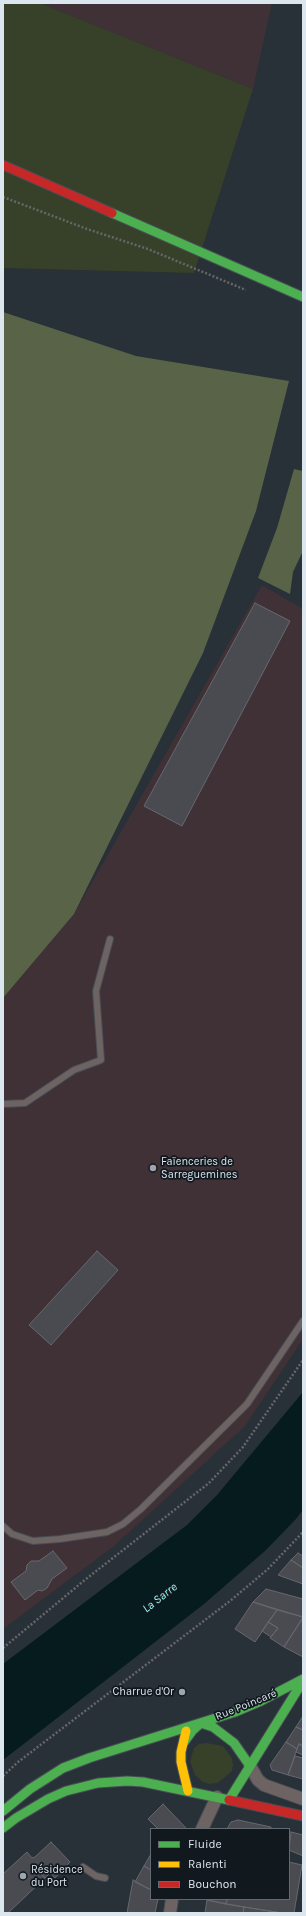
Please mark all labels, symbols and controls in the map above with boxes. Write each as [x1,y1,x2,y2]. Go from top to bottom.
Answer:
place label: Faïenceries de Sarreguemines [161,1155,237,1181]
marker: Faïenceries de Sarreguemines [148,1163,158,1173]
water label: La Sarre [140,1580,180,1616]
place label: Charrue d'Or [113,1685,174,1699]
marker: Charrue d'Or [177,1687,187,1697]
street label: Rue Poincaré [213,1687,279,1723]
legend [150,1828,290,1900]
text: Fluide [188,1837,222,1851]
text: Ralenti [188,1857,227,1871]
place label: Résidence du Port [31,1863,83,1889]
marker: Résidence du Port [18,1871,28,1881]
text: Bouchon [188,1877,237,1891]

